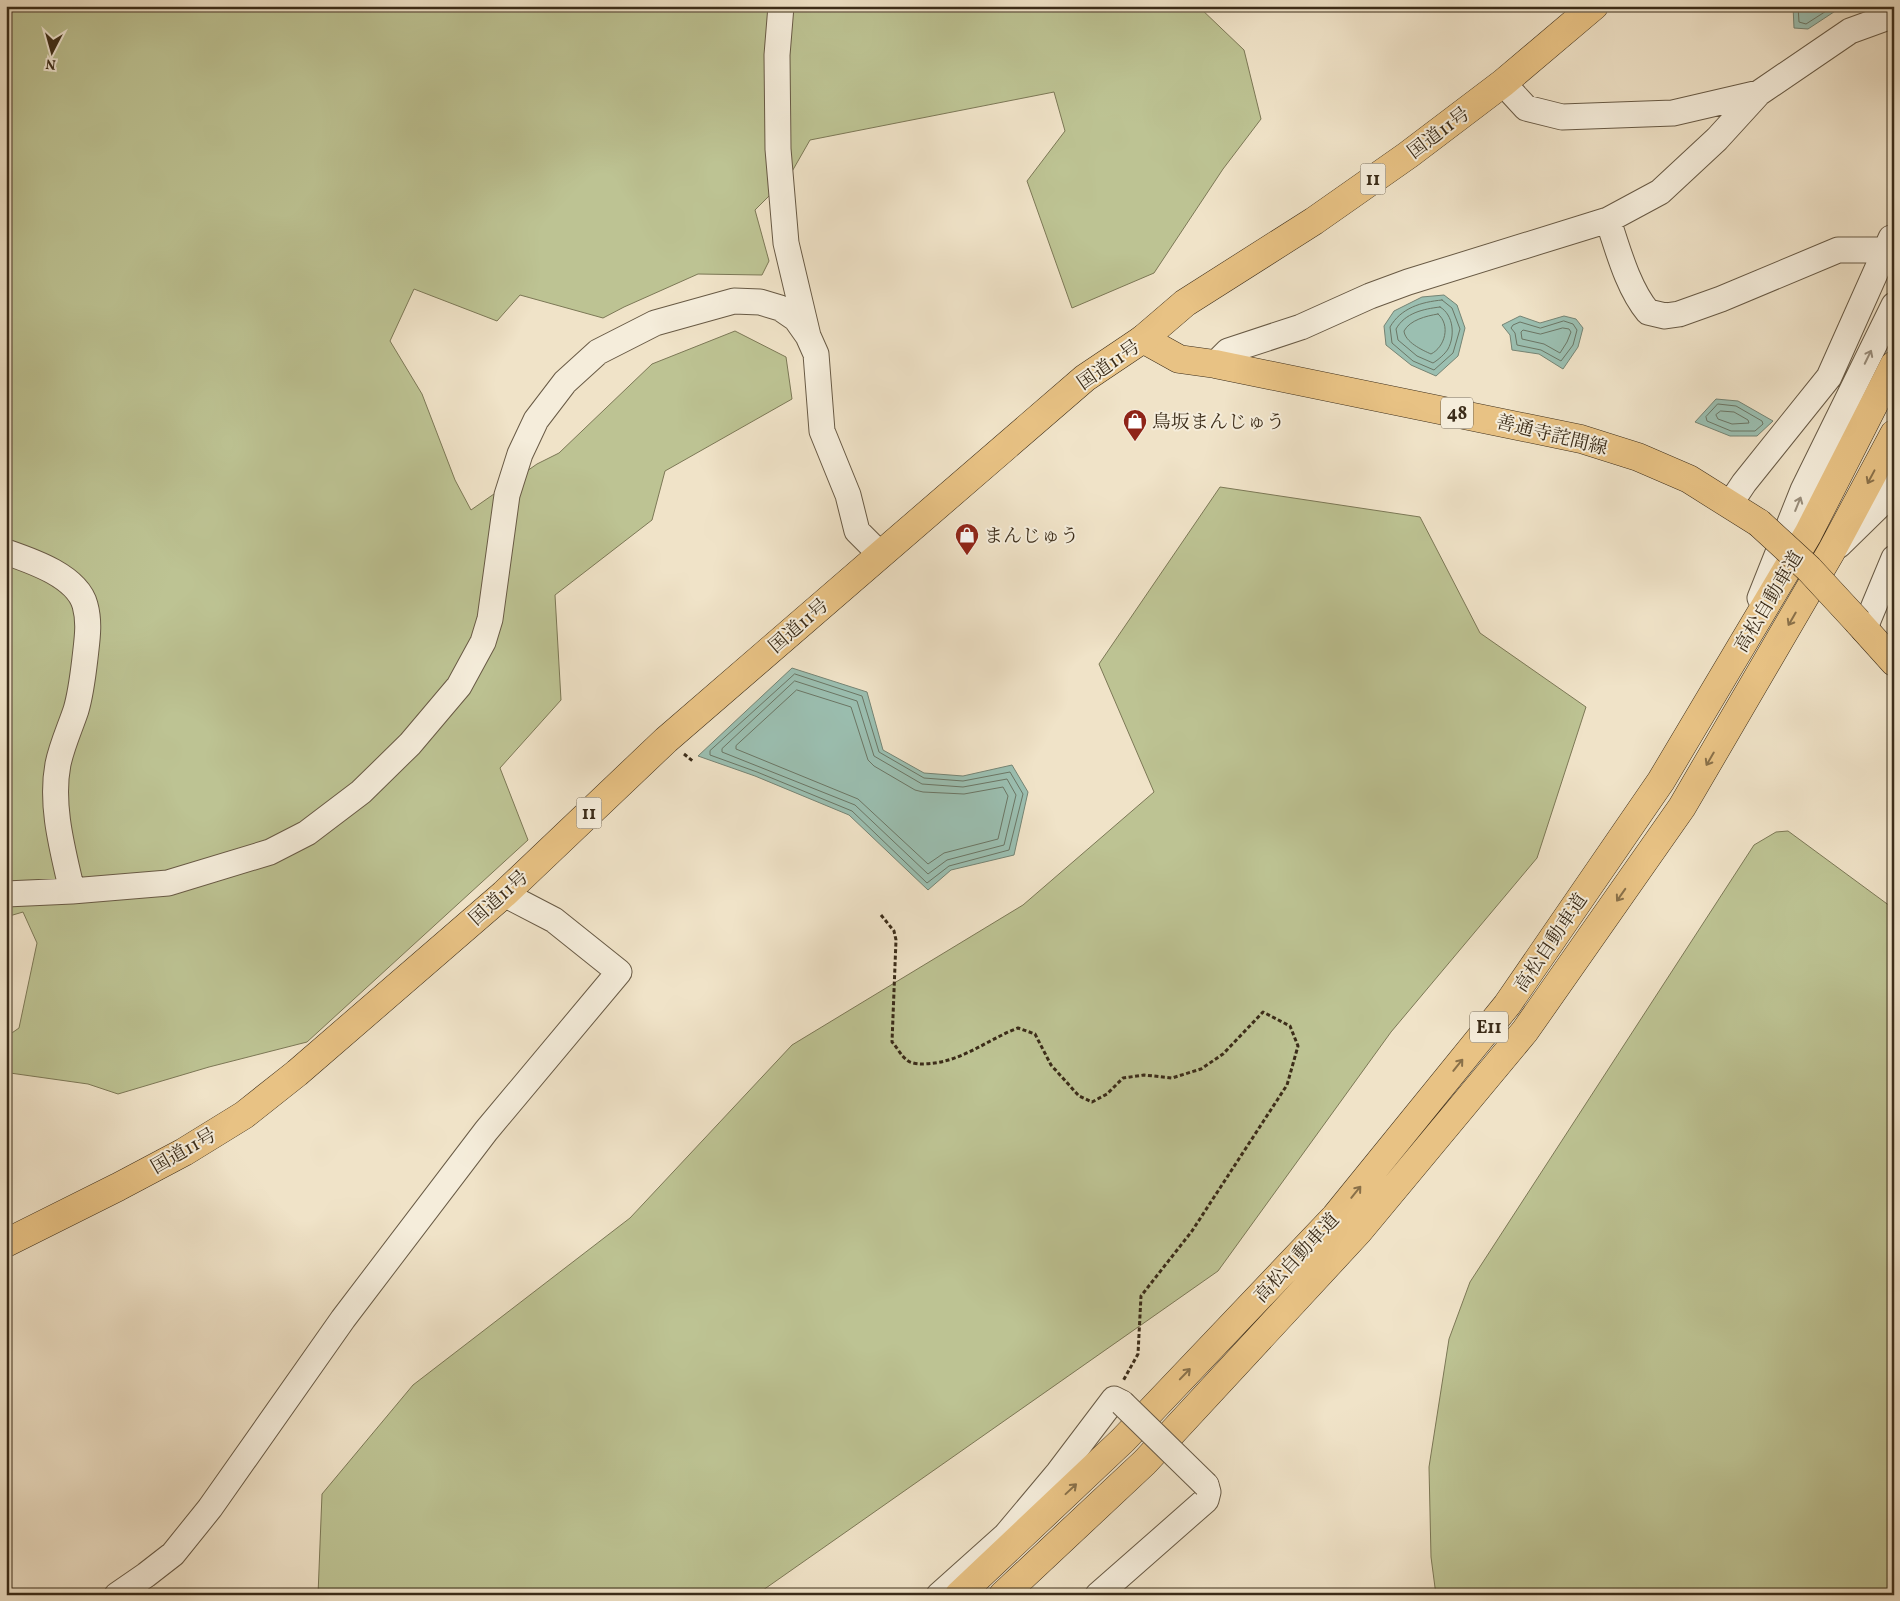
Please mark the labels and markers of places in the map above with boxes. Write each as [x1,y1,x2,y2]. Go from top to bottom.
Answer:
shop icon: 鳥坂まんじゅう [1122,408,1148,442]
place label: 鳥坂まんじゅう [1152,410,1285,436]
shop icon: まんじゅう [954,522,980,556]
place label: まんじゅう [984,524,1079,550]

